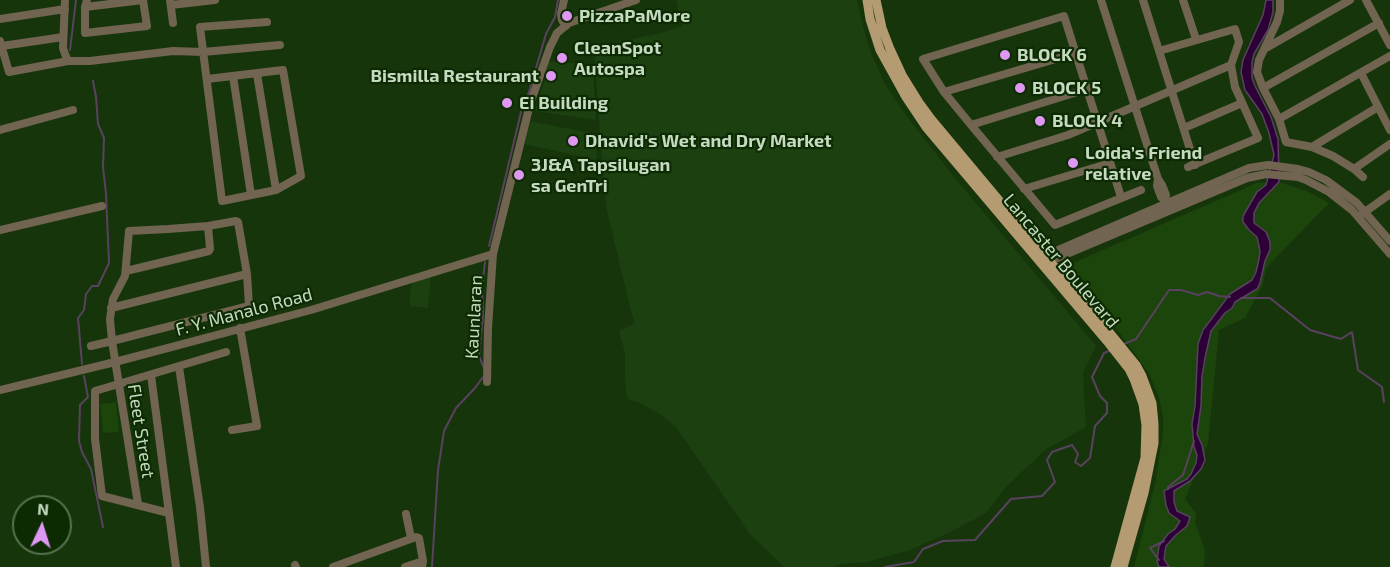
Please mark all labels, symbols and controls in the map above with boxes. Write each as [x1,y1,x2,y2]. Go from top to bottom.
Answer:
place label: PizzaPaMore [579,5,690,27]
marker: PizzaPaMore [560,9,574,23]
place label: CleanSpot Autospa [574,37,661,80]
place label: BLOCK 6 [1017,44,1087,66]
marker: BLOCK 6 [998,48,1012,62]
marker: CleanSpot Autospa [555,51,569,65]
place label: Bismilla Restaurant [371,65,539,87]
marker: Bismilla Restaurant [544,69,558,83]
place label: BLOCK 5 [1032,77,1101,99]
marker: BLOCK 5 [1013,81,1027,95]
place label: Ei Building [519,92,608,114]
marker: Ei Building [500,96,514,110]
place label: BLOCK 4 [1052,110,1123,132]
marker: BLOCK 4 [1033,114,1047,128]
place label: Dhavid's Wet and Dry Market [585,130,832,152]
marker: Dhavid's Wet and Dry Market [566,134,580,148]
place label: Loida’s Friend relative [1085,142,1202,184]
place label: 3J&A Tapsilugan sa GenTri [531,154,670,196]
marker: Loida’s Friend relative [1066,156,1080,170]
marker: 3J&A Tapsilugan sa GenTri [512,168,526,182]
street label: Lancaster Boulevard [999,190,1123,332]
street label: Kaunlaran [461,274,487,360]
street label: F. Y. Manalo Road [173,283,315,341]
street label: Fleet Street [123,382,159,480]
north arrow [12,495,72,555]
text: N [37,499,50,518]

